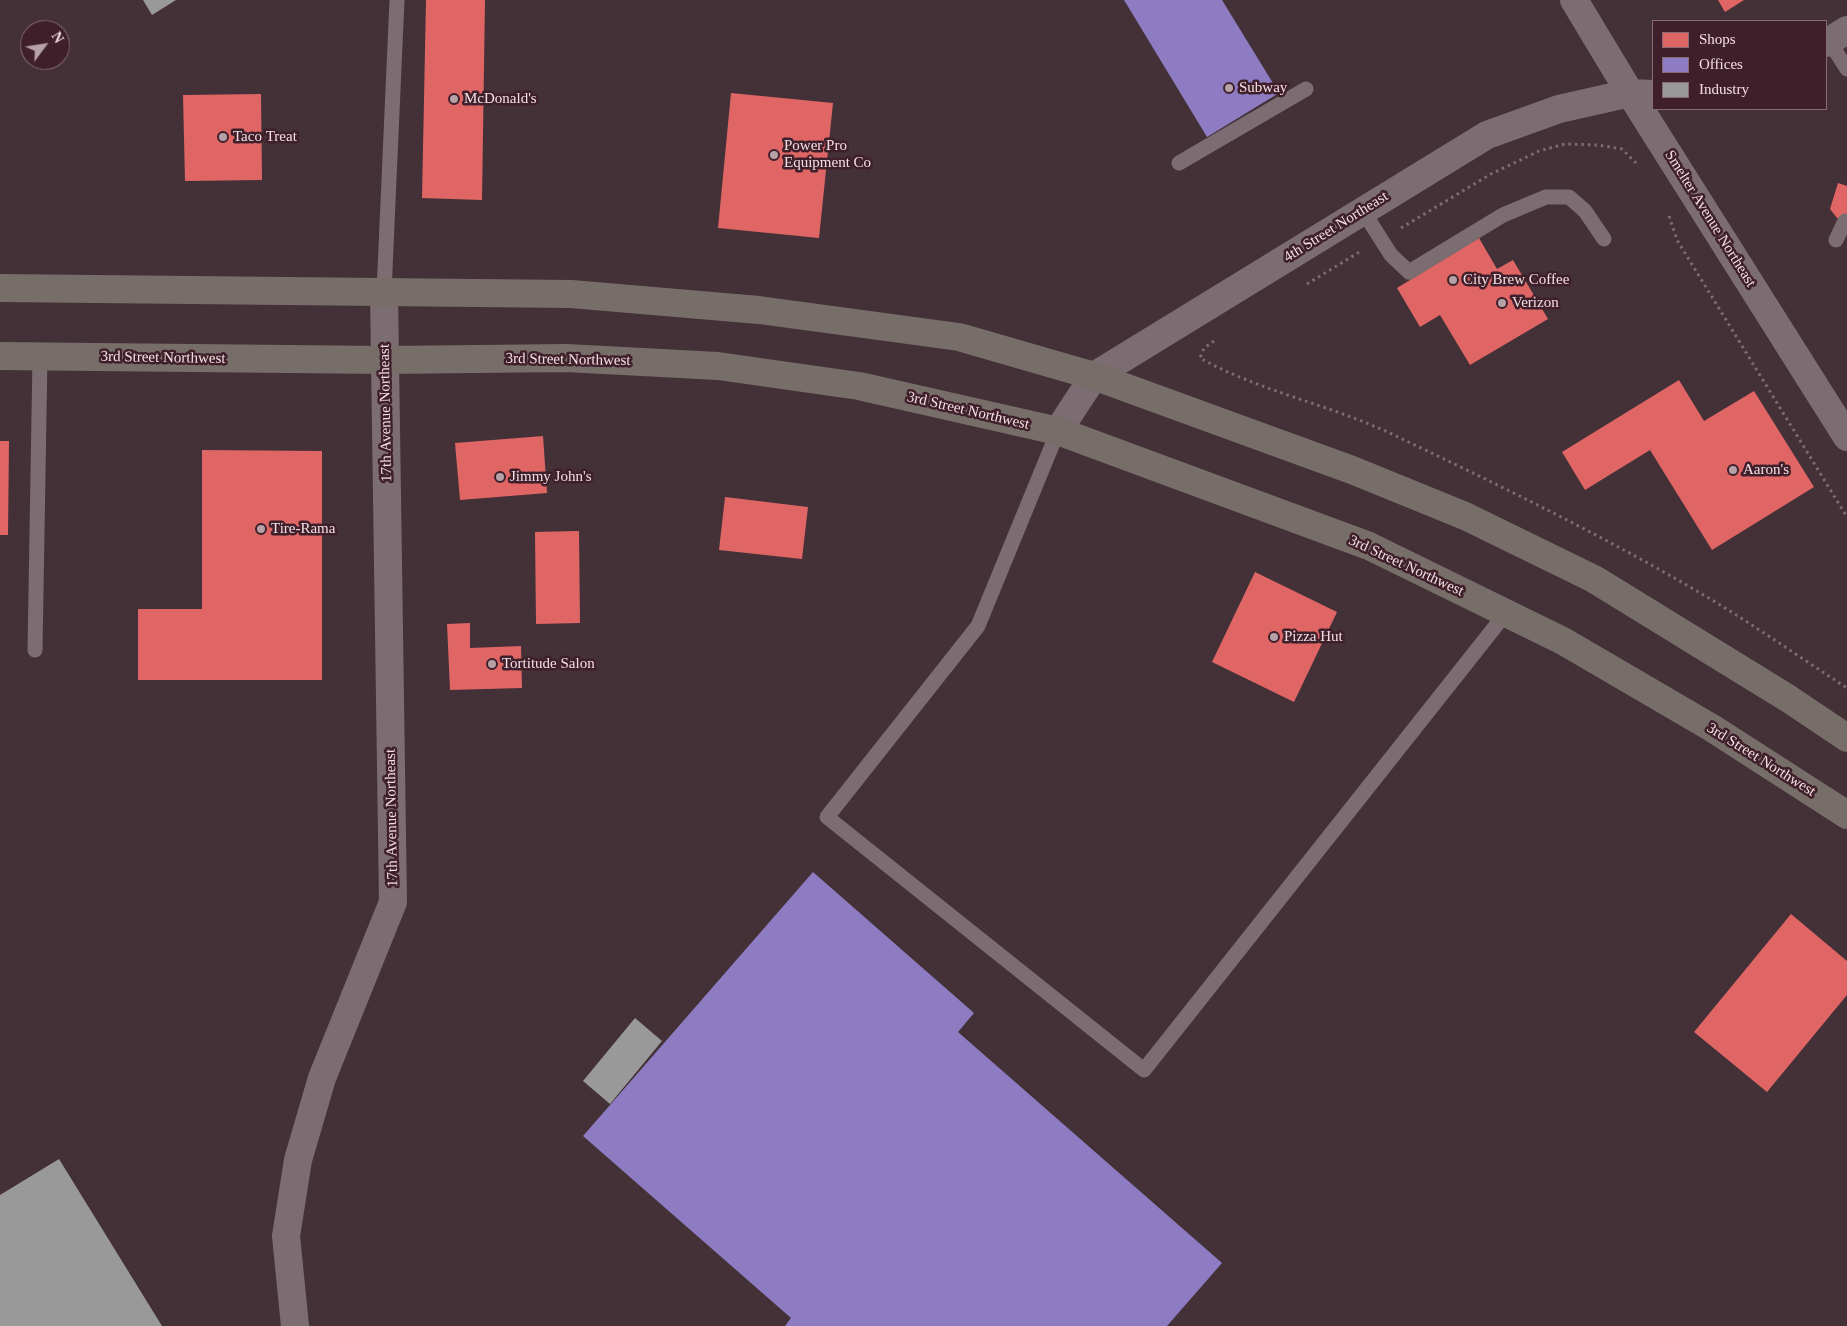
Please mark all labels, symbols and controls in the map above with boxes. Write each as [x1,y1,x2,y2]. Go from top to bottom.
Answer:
north arrow [20,20,70,70]
legend [1652,20,1827,110]
text: N [48,29,66,46]
text: Shops [1699,31,1736,47]
text: Offices [1699,56,1743,72]
place label: Subway [1239,79,1287,97]
text: Industry [1699,81,1749,97]
marker: Subway [1223,82,1235,94]
place label: McDonald's [464,90,537,108]
marker: McDonald's [448,93,460,105]
place label: Taco Treat [233,128,297,146]
marker: Taco Treat [217,131,229,143]
place label: Power Pro Equipment Co [784,137,871,172]
street label: Smelter Avenue Northeast [1661,147,1759,291]
marker: Power Pro Equipment Co [768,149,780,161]
street label: 4th Street Northeast [1280,188,1392,266]
place label: City Brew Coffee [1463,271,1569,289]
marker: City Brew Coffee [1447,274,1459,286]
place label: Verizon [1512,294,1559,312]
marker: Verizon [1496,297,1508,309]
street label: 17th Avenue Northeast [376,344,396,482]
street label: 3rd Street Northwest [100,348,226,368]
street label: 3rd Street Northwest [505,350,631,370]
street label: 3rd Street Northwest [905,388,1031,434]
place label: Aaron's [1743,461,1789,479]
marker: Aaron's [1727,464,1739,476]
place label: Jimmy John's [510,468,591,486]
marker: Jimmy John's [494,471,506,483]
place label: Tire-Rama [271,520,335,538]
marker: Tire-Rama [255,523,267,535]
street label: 3rd Street Northwest [1346,531,1466,601]
place label: Pizza Hut [1284,628,1343,646]
marker: Pizza Hut [1268,631,1280,643]
place label: Tortitude Salon [502,655,595,673]
marker: Tortitude Salon [486,658,498,670]
street label: 3rd Street Northwest [1703,719,1819,801]
street label: 17th Avenue Northeast [382,749,402,887]

